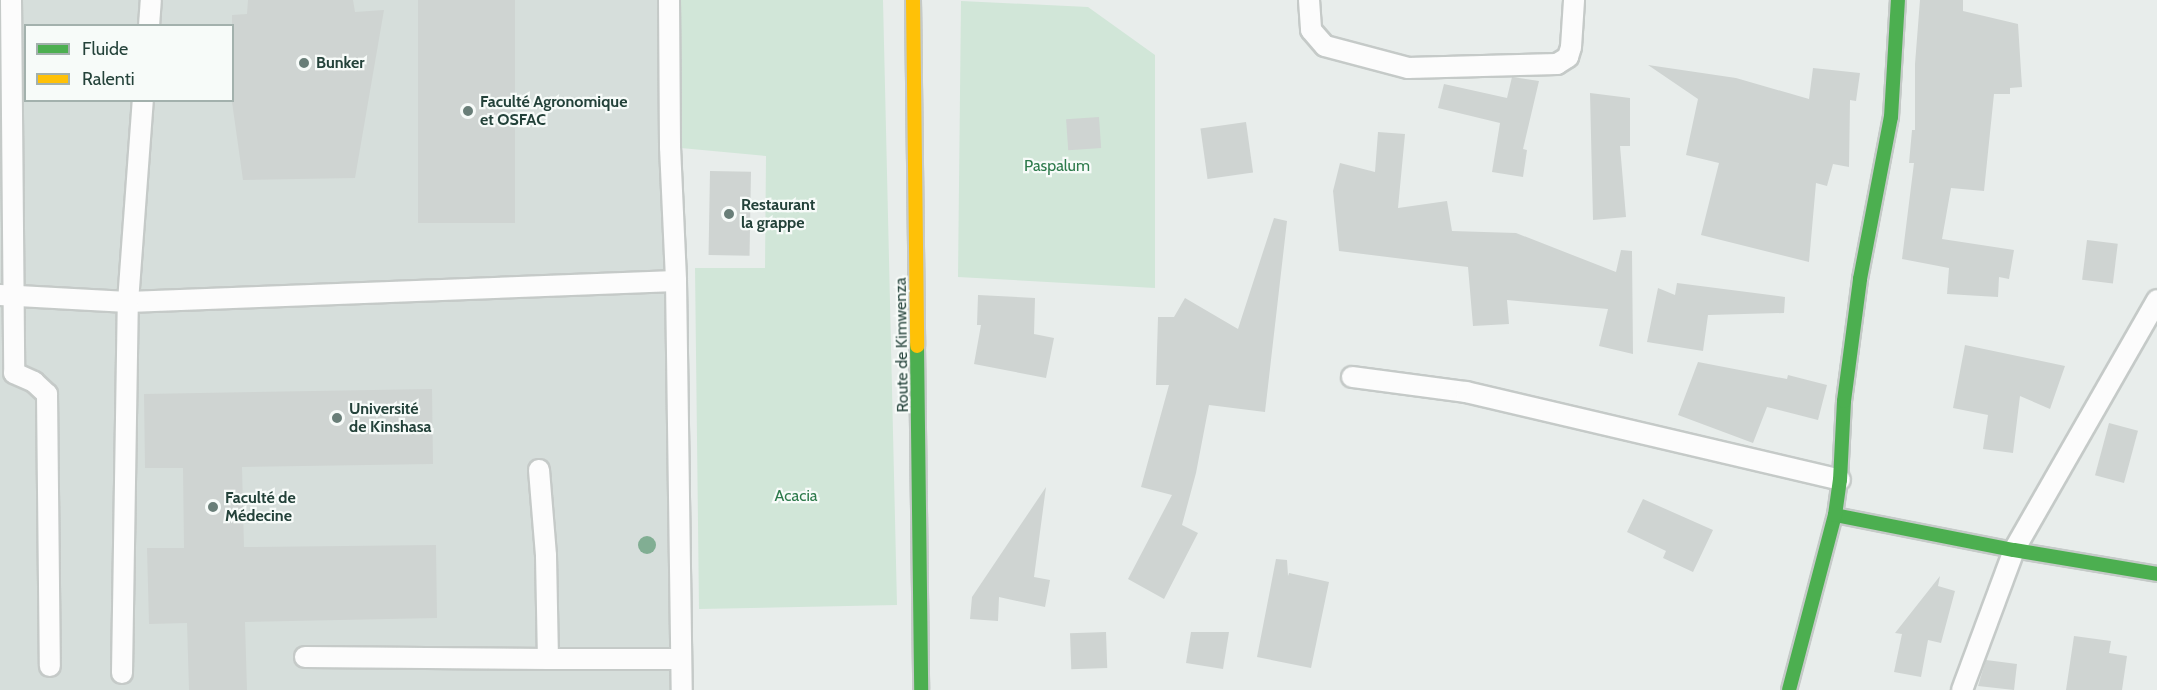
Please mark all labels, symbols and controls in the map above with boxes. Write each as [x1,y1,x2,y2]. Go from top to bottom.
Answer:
legend [24,24,234,102]
text: Fluide [82,38,128,60]
place label: Bunker [316,53,365,73]
marker: Bunker [297,56,311,70]
text: Ralenti [82,68,135,90]
place label: Faculté Agronomique et OSFAC [480,92,627,130]
marker: Faculté Agronomique et OSFAC [461,104,475,118]
park label: Paspalum [1024,156,1090,176]
place label: Restaurant la grappe [741,195,815,233]
marker: Restaurant la grappe [722,207,736,221]
street label: Route de Kimwenza [891,277,913,413]
place label: Université de Kinshasa [349,399,431,437]
marker: Université de Kinshasa [330,411,344,425]
park label: Acacia [775,486,817,506]
place label: Faculté de Médecine [225,488,296,526]
marker: Faculté de Médecine [206,500,220,514]

